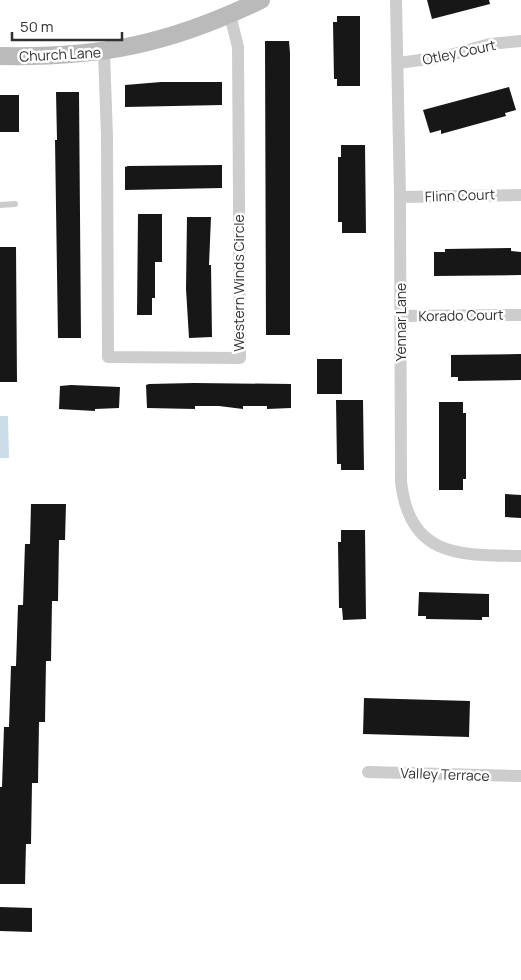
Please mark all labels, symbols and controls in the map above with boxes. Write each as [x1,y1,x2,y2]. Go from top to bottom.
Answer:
scale bar [12,10,122,42]
text: 50 m [20,16,54,37]
street label: Otley Court [421,35,498,69]
street label: Church Lane [19,42,101,66]
street label: Flinn Court [425,184,496,206]
street label: Western Winds Circle [229,214,248,352]
street label: Yennar Lane [391,283,410,361]
street label: Korado Court [418,305,504,325]
street label: Valley Terrace [400,763,490,785]

